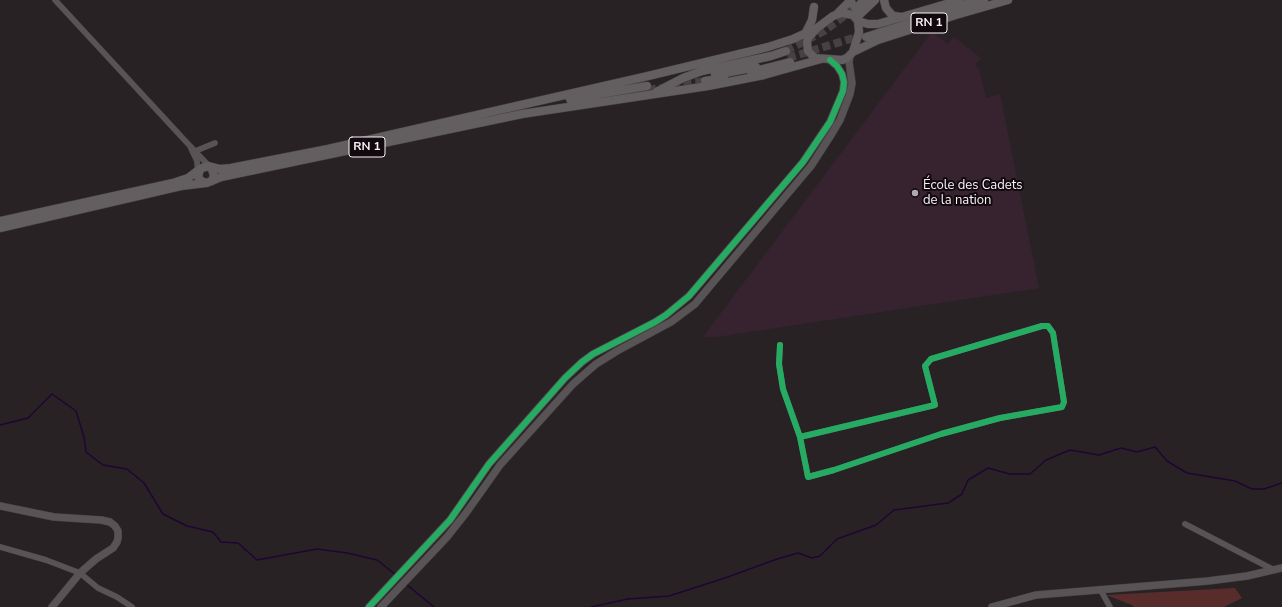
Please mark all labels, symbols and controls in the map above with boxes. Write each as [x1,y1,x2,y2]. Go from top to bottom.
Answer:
road number: RN 1 [911,13,947,33]
road number: RN 1 [349,137,385,157]
place label: École des Cadets de la nation [923,178,1022,209]
marker: École des Cadets de la nation [910,188,920,198]

